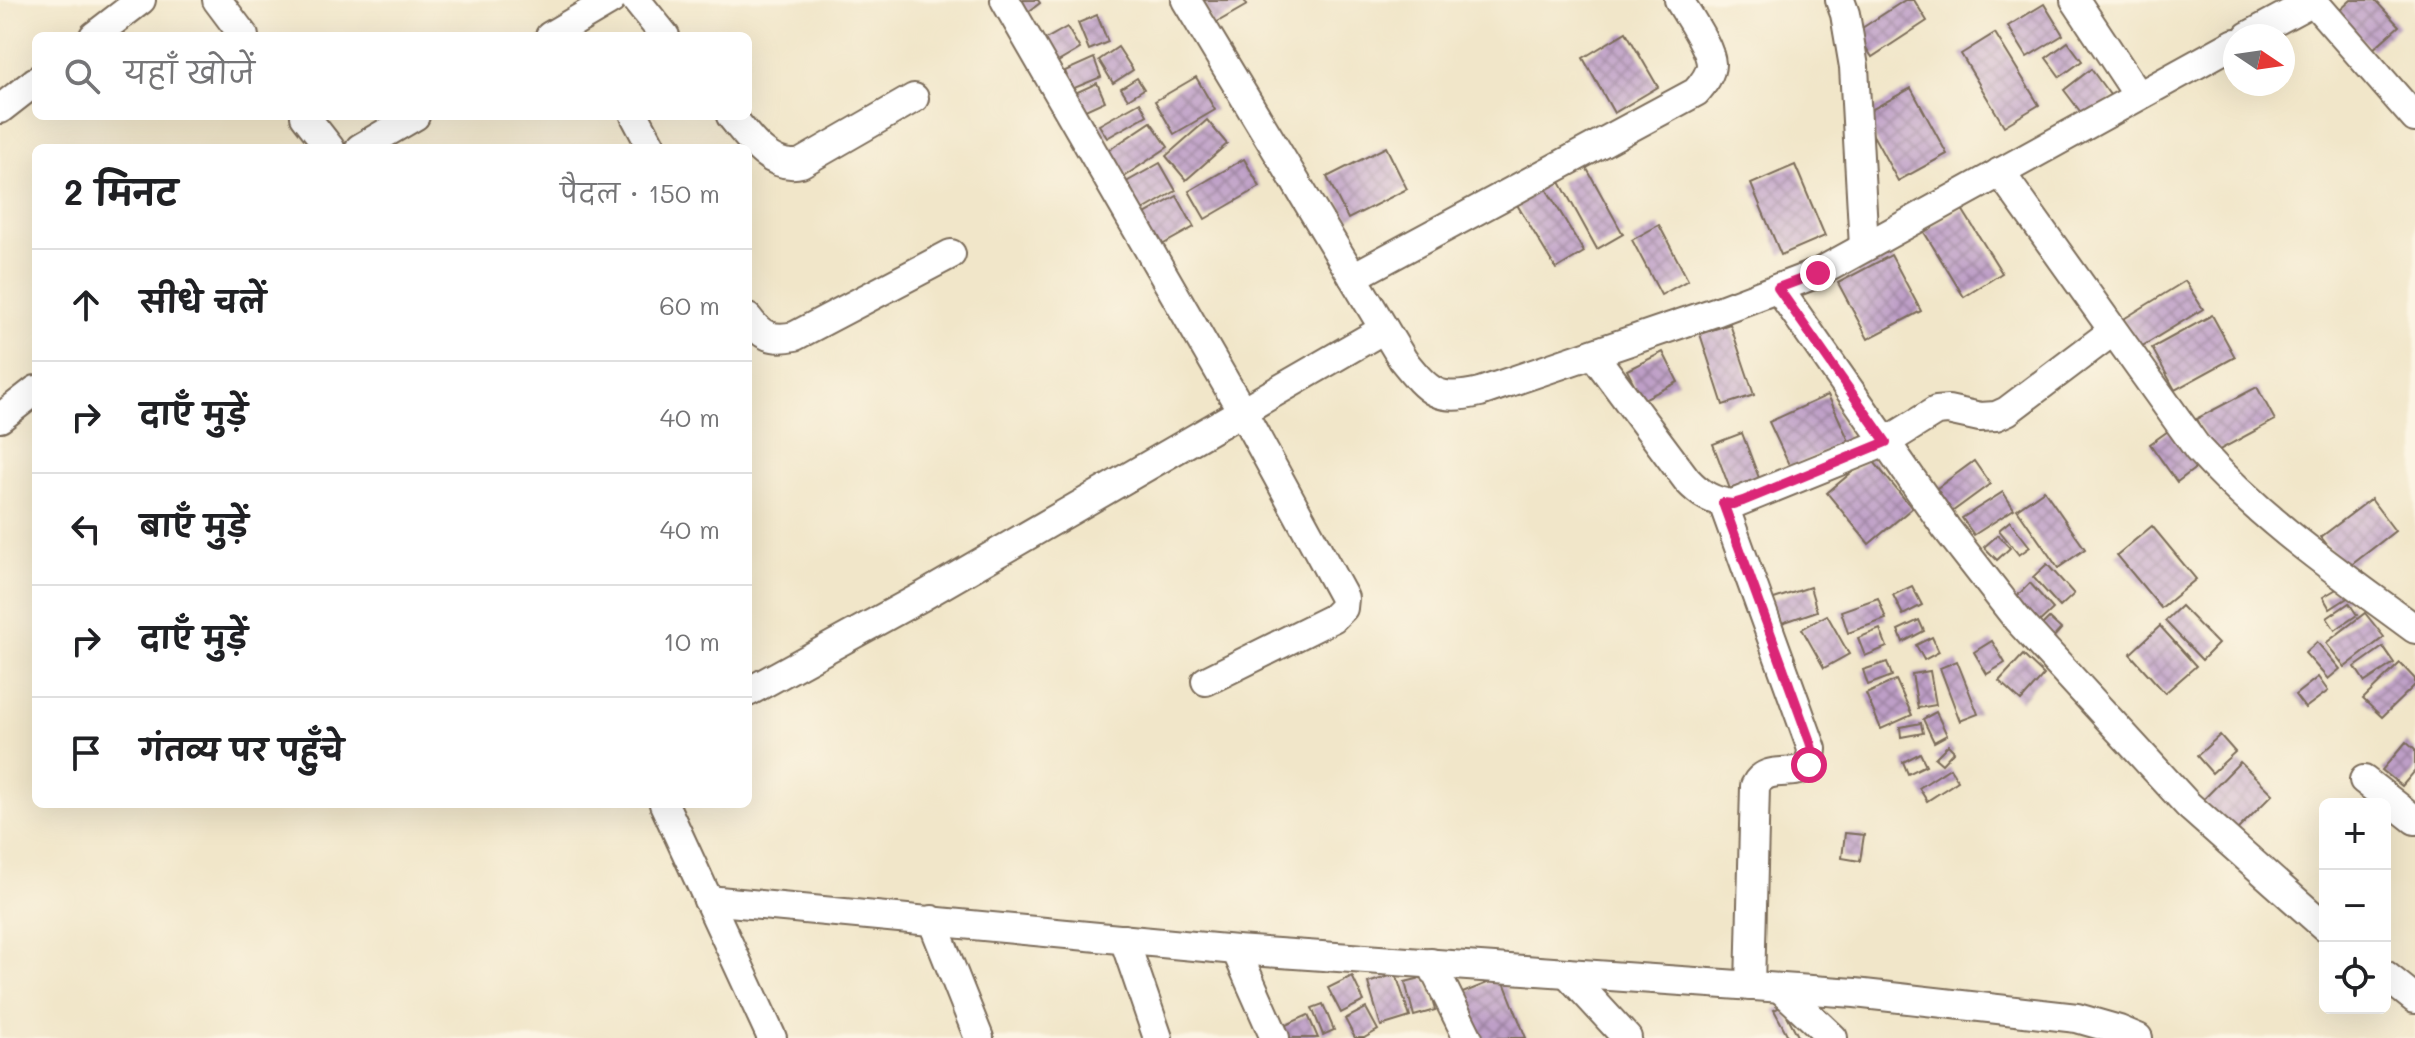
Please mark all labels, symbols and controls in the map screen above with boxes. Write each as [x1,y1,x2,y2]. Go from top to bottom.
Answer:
north arrow [2223,24,2295,96]
search box [32,32,752,120]
text: यहाँ खोजें [124,52,255,92]
icon: search [60,54,104,98]
text: 2 मिनट [64,169,178,214]
text: पैदल · 150 m [560,176,720,210]
route end [1800,255,1836,291]
text: सीधे चलें [140,281,266,321]
icon: ahead [64,283,108,327]
text: 60 m [659,288,720,322]
text: दाएँ मुड़ें [140,393,248,433]
icon: right [64,395,108,439]
text: 40 m [660,400,720,434]
text: बाएँ मुड़ें [140,505,248,545]
icon: left [64,507,108,551]
text: 40 m [660,512,720,546]
text: दाएँ मुड़ें [140,617,248,657]
icon: right [64,619,108,663]
text: 10 m [663,624,720,658]
text: गंतव्य पर पहुँचे [140,729,344,769]
icon: arrive [64,731,108,775]
route start [1791,747,1827,783]
map controls [2319,798,2391,1014]
button: + [2319,798,2391,870]
button: − [2319,870,2391,942]
button: locate [2319,942,2391,1014]

